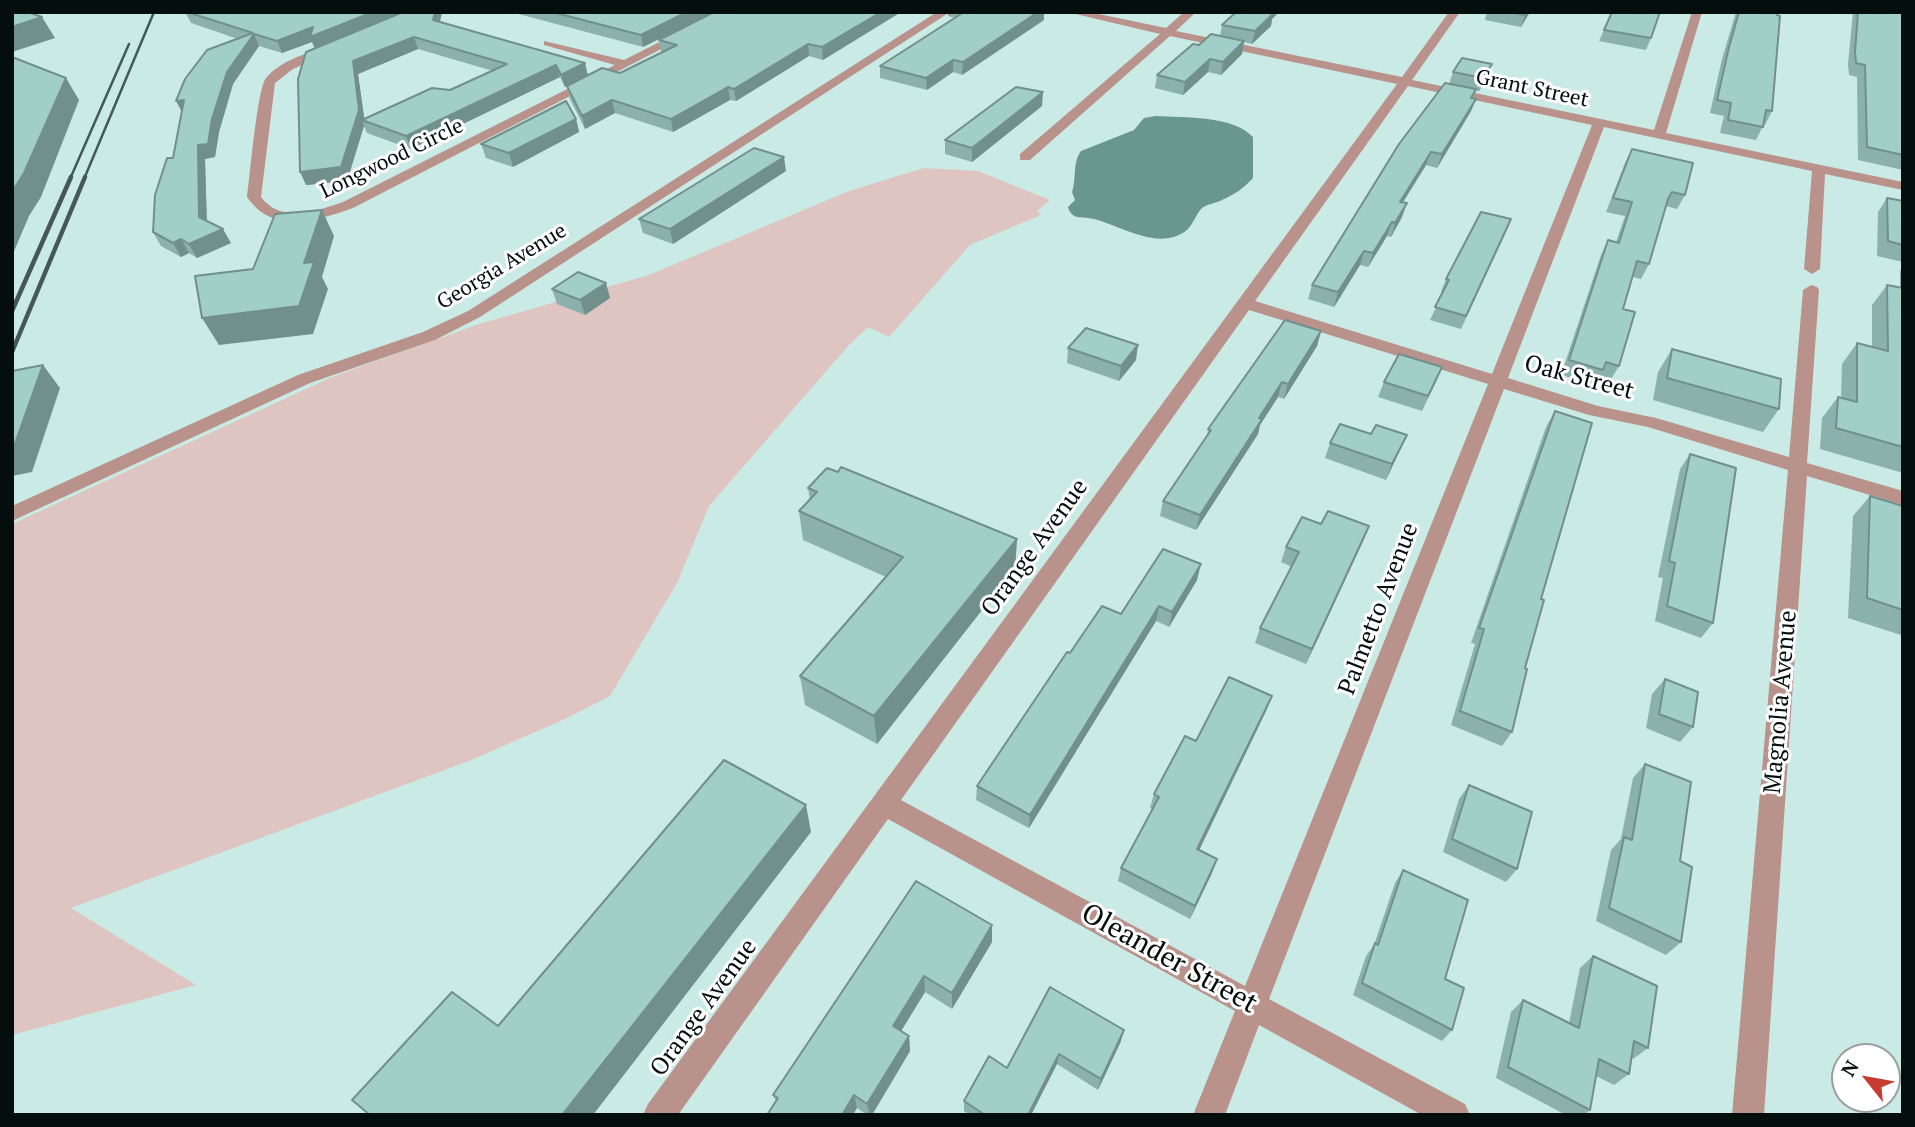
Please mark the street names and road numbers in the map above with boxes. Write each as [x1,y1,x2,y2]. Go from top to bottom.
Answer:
street label: Grant Street [1473,65,1591,113]
street label: Longwood Circle [316,113,468,205]
street label: Georgia Avenue [433,218,571,316]
street label: Oak Street [1521,350,1637,406]
street label: Orange Avenue [976,474,1094,622]
street label: Palmetto Avenue [1333,519,1425,699]
street label: Magnolia Avenue [1759,609,1803,795]
street label: Oleander Street [1075,897,1263,1021]
street label: Orange Avenue [645,934,763,1082]

